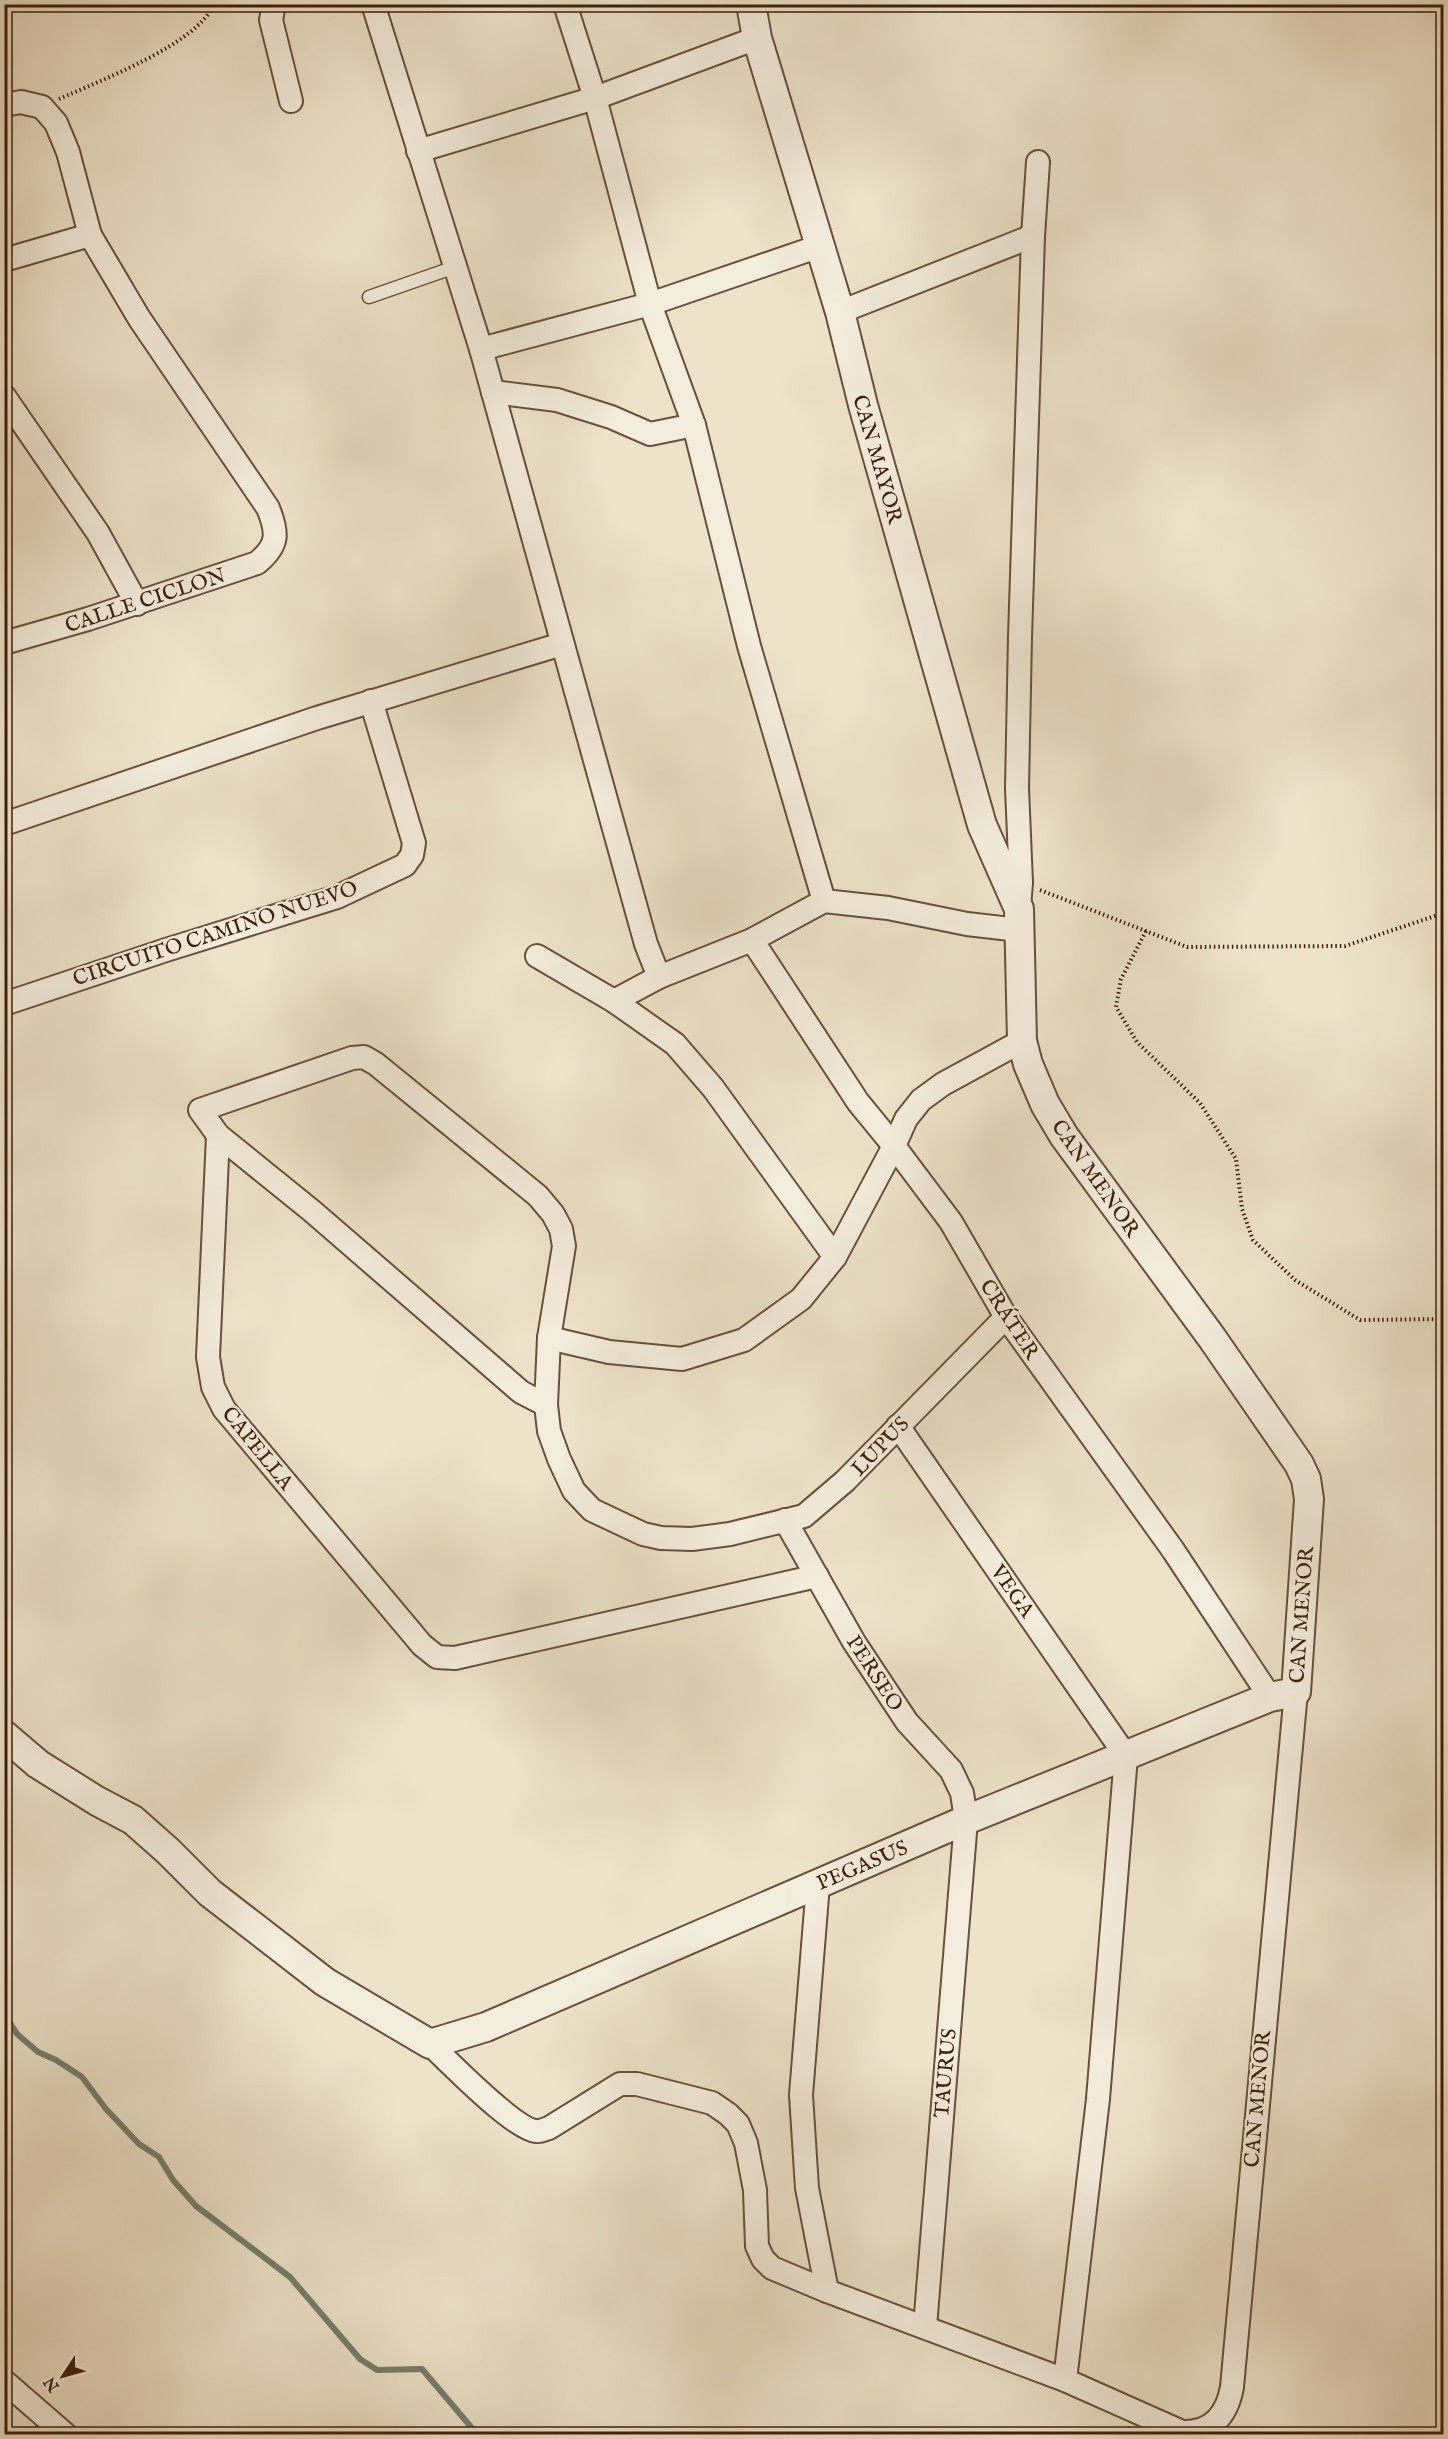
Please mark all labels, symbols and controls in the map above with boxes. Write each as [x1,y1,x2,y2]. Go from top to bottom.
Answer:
street label: CAN MAYOR [845,392,908,528]
street label: CALLE CICLON [62,563,229,640]
street label: CIRCUITO CAMINO NUEVO [70,876,361,993]
street label: CAN MENOR [1044,1115,1146,1244]
street label: CRÁTER [973,1274,1046,1366]
street label: CAPELLA [215,1402,299,1497]
street label: LUPUS [846,1412,916,1483]
street label: CAN MENOR [1284,1545,1321,1684]
street label: VEGA [983,1559,1040,1624]
street label: PERSEO [839,1631,908,1717]
street label: PEGASUS [813,1835,912,1898]
street label: TAURUS [929,2027,964,2119]
street label: CAN MENOR [1239,2029,1278,2169]
north arrow [33,2346,93,2406]
text: N [40,2372,65,2396]

